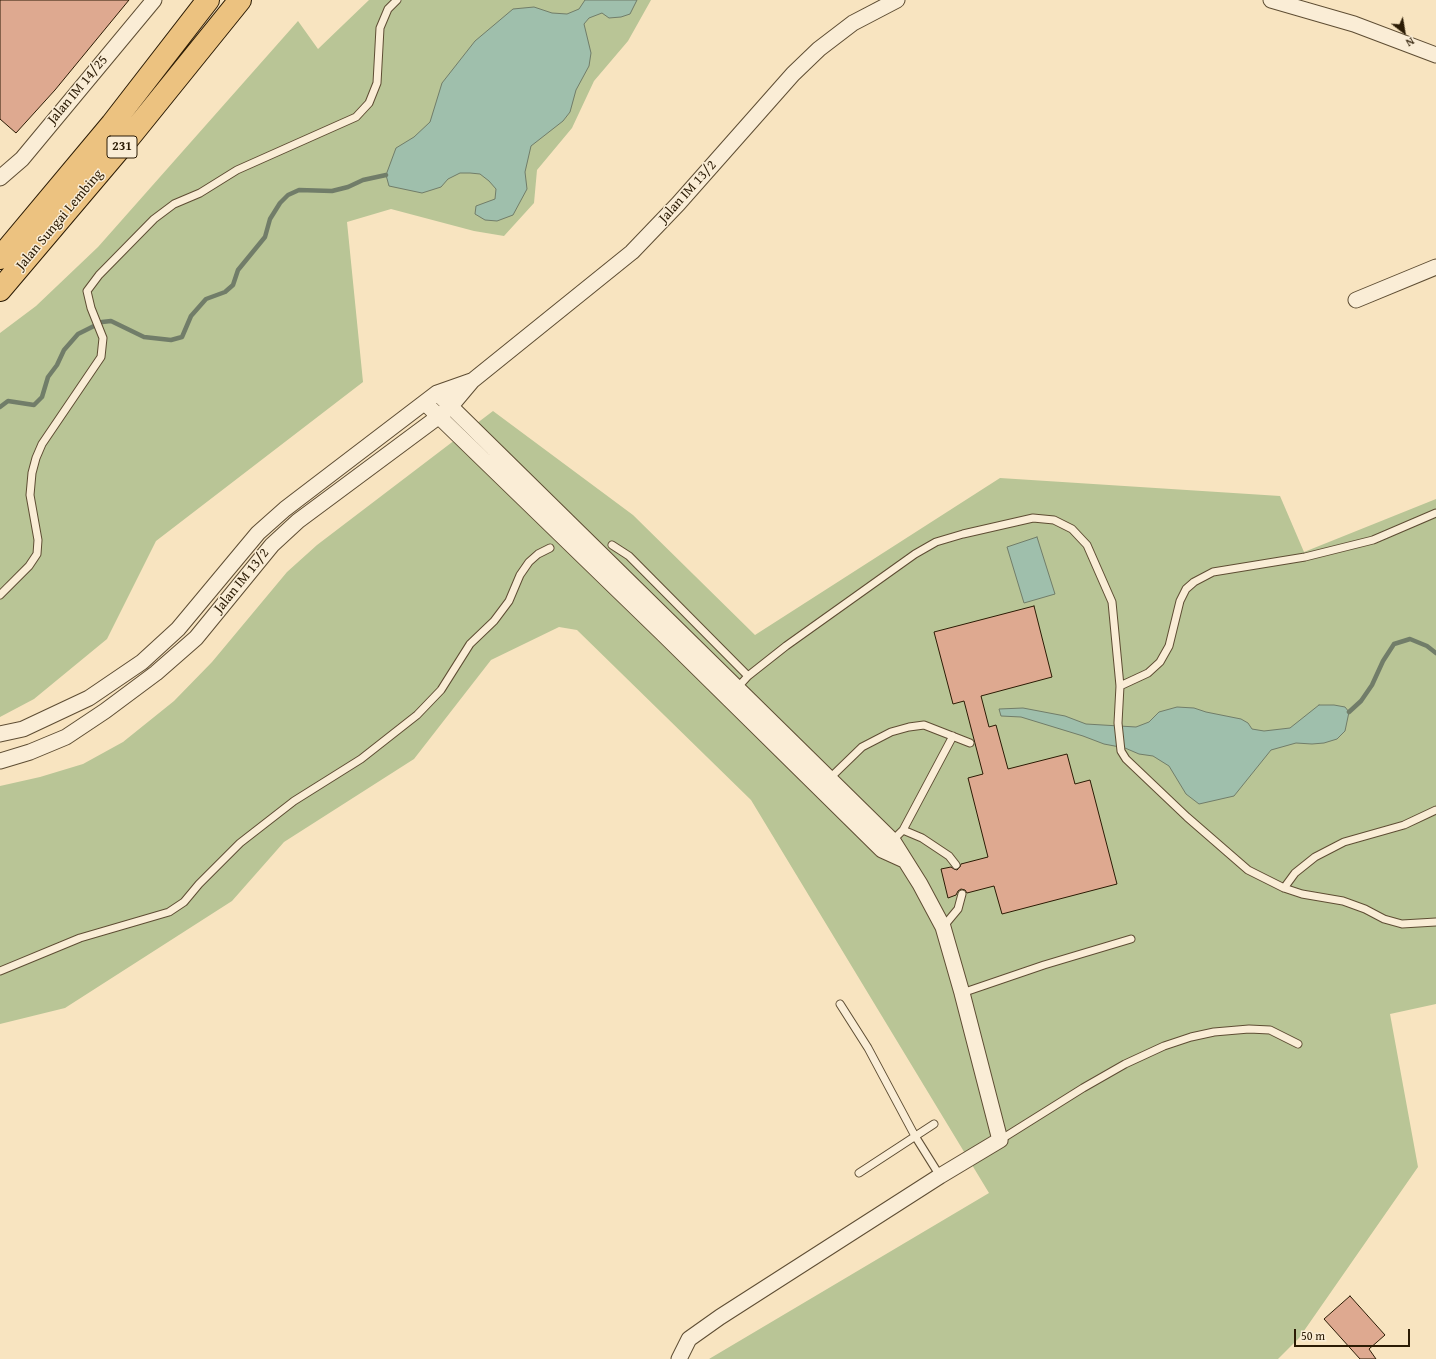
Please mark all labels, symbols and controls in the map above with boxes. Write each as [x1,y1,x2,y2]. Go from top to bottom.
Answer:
north arrow [1384,12,1424,52]
text: N [1403,34,1417,51]
street label: Jalan IM 14/25 [44,52,112,128]
road number: 231 [107,136,137,158]
street label: Jalan IM 13/2 [656,157,720,227]
street label: Jalan Sungai Lembing [13,166,107,274]
street label: Jalan IM 13/2 [211,545,273,617]
scale bar [1296,1321,1412,1347]
text: 50 m [1301,1327,1325,1344]

